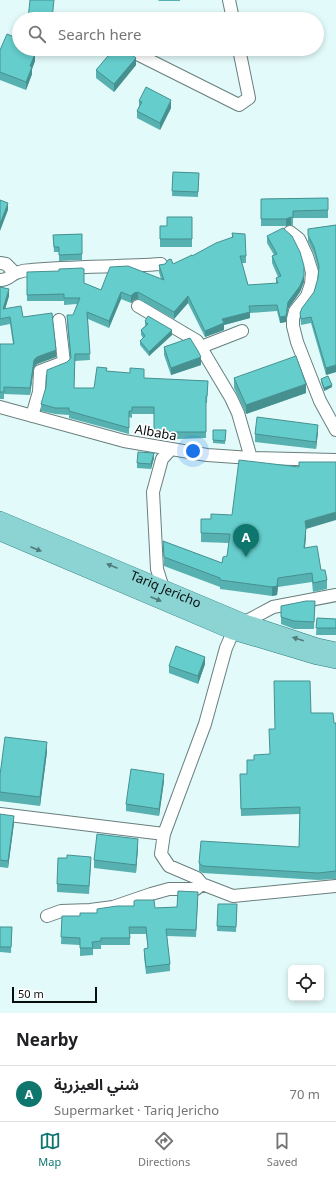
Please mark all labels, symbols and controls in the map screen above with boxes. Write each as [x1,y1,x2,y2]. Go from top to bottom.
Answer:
search box [12,12,324,56]
icon: search [26,23,48,45]
text: Search here [58,24,141,44]
street label: Albaba [134,419,178,445]
your location [183,441,203,461]
pin: A [233,524,259,557]
one-way arrow [30,546,42,552]
one-way arrow [106,563,118,569]
street label: Tariq Jericho [128,566,204,612]
one-way arrow [150,596,161,602]
one-way arrow [292,636,304,642]
map controls [288,965,324,1001]
button: locate [288,965,324,1001]
scale bar [12,985,97,1004]
text: 50 m [18,986,44,1001]
text: Nearby [16,1028,78,1051]
text: شني العيزرية [54,1074,139,1094]
text: A [25,1085,34,1103]
text: 70 m [290,1085,320,1103]
text: Supermarket · Tariq Jericho [54,1101,219,1119]
tab: Map [38,1130,61,1169]
tab: Directions [138,1130,190,1169]
tab: Saved [267,1130,298,1169]

